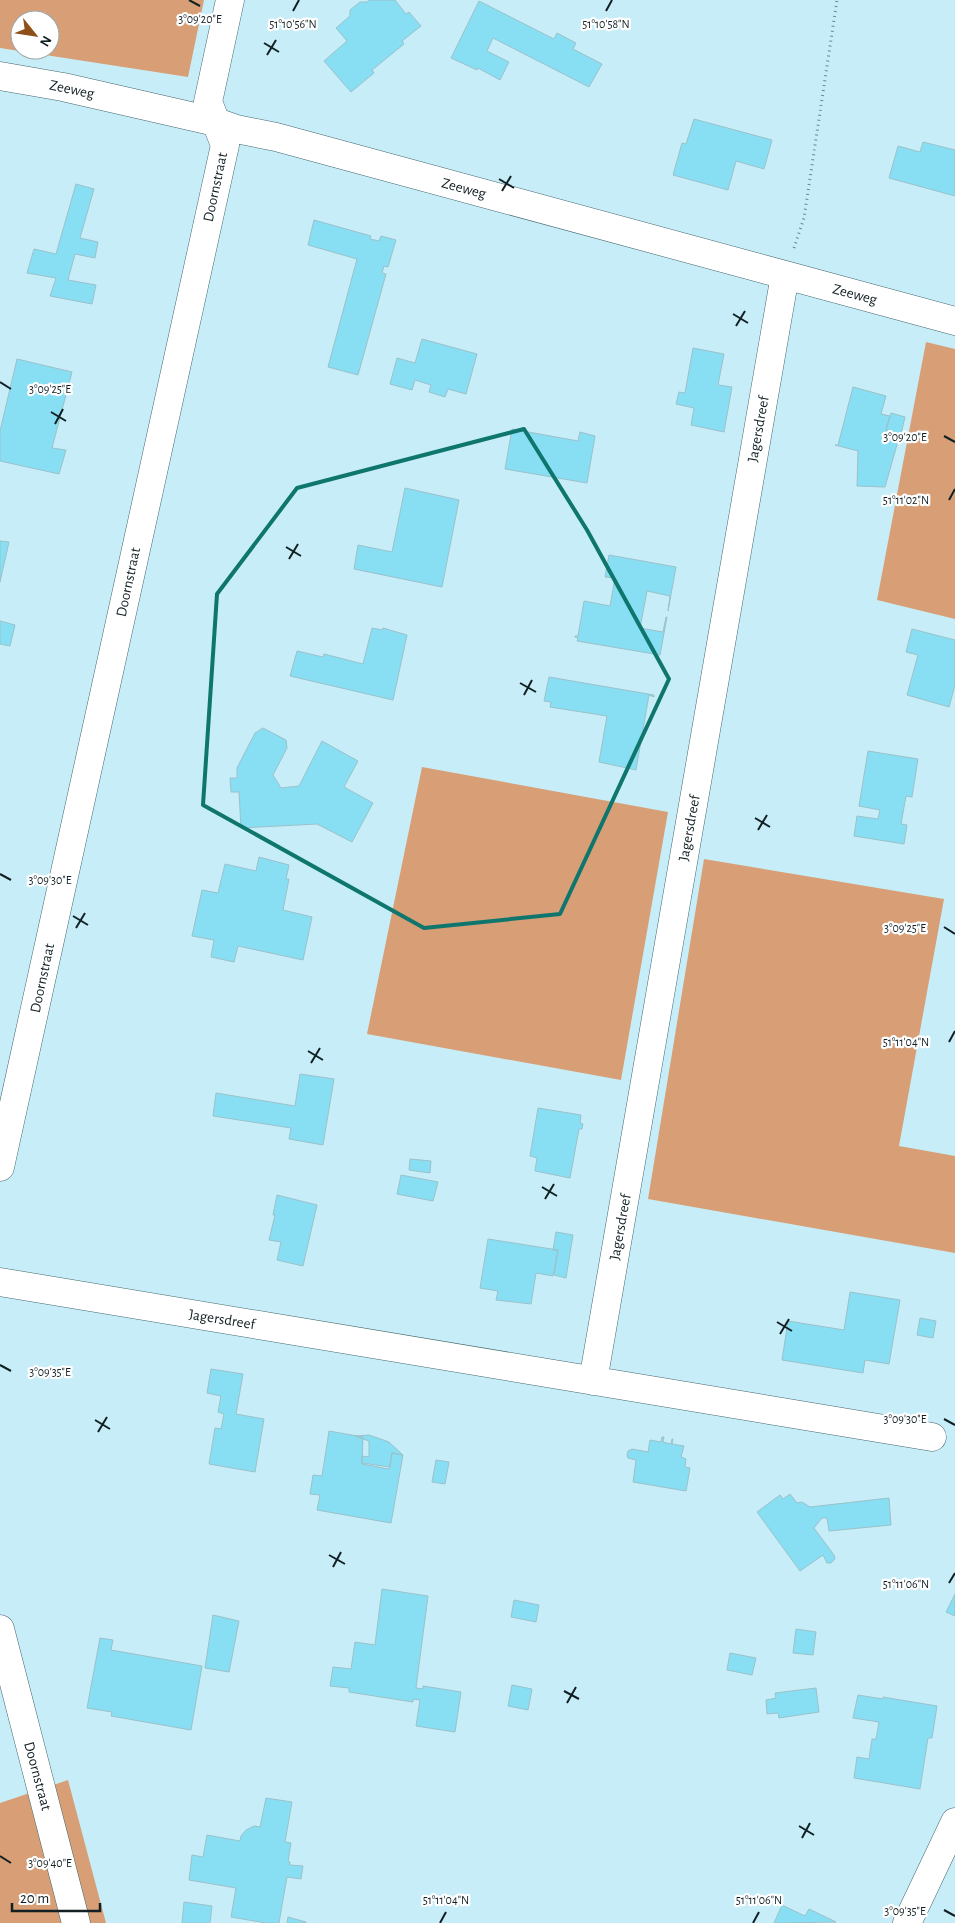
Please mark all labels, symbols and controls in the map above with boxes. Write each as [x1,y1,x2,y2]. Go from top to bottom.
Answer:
north arrow [10,10,60,60]
text: 3°09'20"E [178,13,222,25]
text: 51°10'56"N [269,18,317,30]
text: 51°10'58"N [582,18,630,30]
text: N [37,33,54,49]
street label: Zeeweg [48,77,96,102]
street label: Doornstraat [201,151,230,223]
street label: Zeeweg [440,175,488,202]
street label: Zeeweg [831,281,879,308]
text: 3°09'25"E [29,383,71,395]
street label: Jagersdreef [745,393,772,463]
text: 3°09'20"E [883,431,927,443]
text: 51°11'02"N [883,494,929,506]
street label: Doornstraat [114,546,143,618]
street label: Jagersdreef [676,792,703,862]
text: 3°09'30"E [29,874,72,886]
text: 3°09'25"E [884,922,926,934]
street label: Doornstraat [28,942,57,1014]
text: 51°11'04"N [883,1036,929,1048]
street label: Jagersdreef [607,1191,634,1261]
street label: Jagersdreef [188,1307,258,1332]
text: 3°09'35"E [29,1366,71,1378]
text: 3°09'30"E [884,1413,927,1425]
text: 51°11'06"N [883,1578,929,1590]
street label: Doornstraat [21,1740,54,1812]
text: 3°09'40"E [28,1857,72,1869]
scale bar [12,1880,100,1912]
text: 20 m [20,1891,49,1906]
text: 51°11'04"N [423,1894,469,1906]
text: 51°11'06"N [736,1894,782,1906]
text: 3°09'35"E [884,1905,926,1917]

